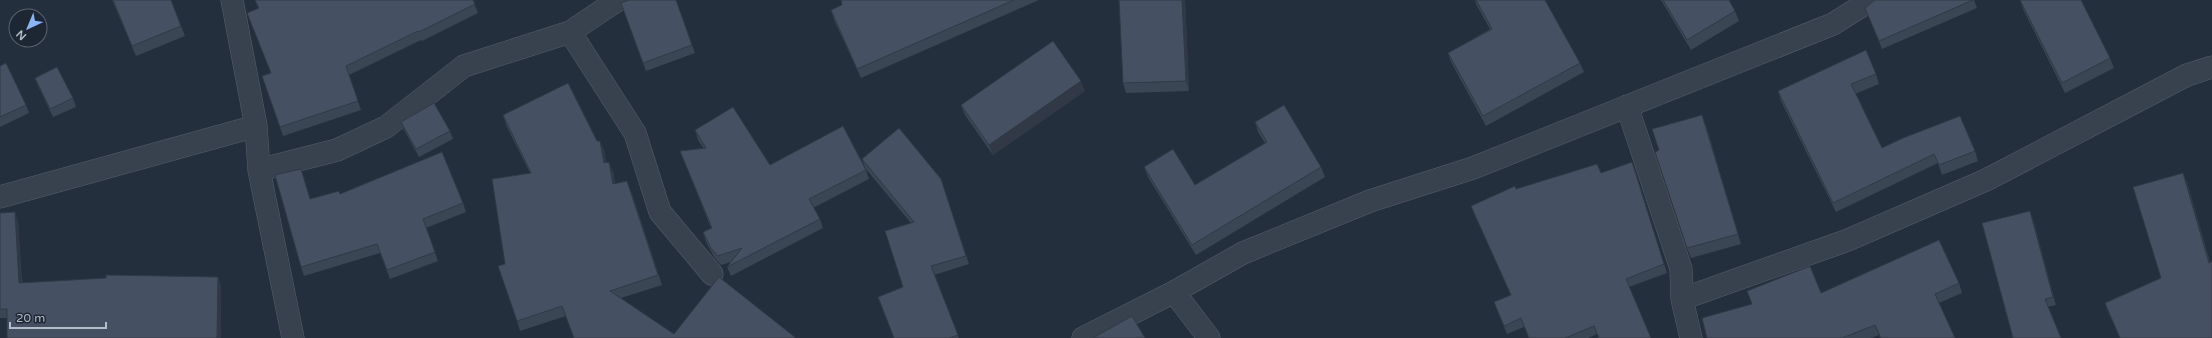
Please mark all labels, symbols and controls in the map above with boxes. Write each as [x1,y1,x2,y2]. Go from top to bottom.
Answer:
north arrow [8,8,48,48]
text: N [14,27,29,43]
scale bar [10,304,106,330]
text: 20 m [16,311,45,325]

